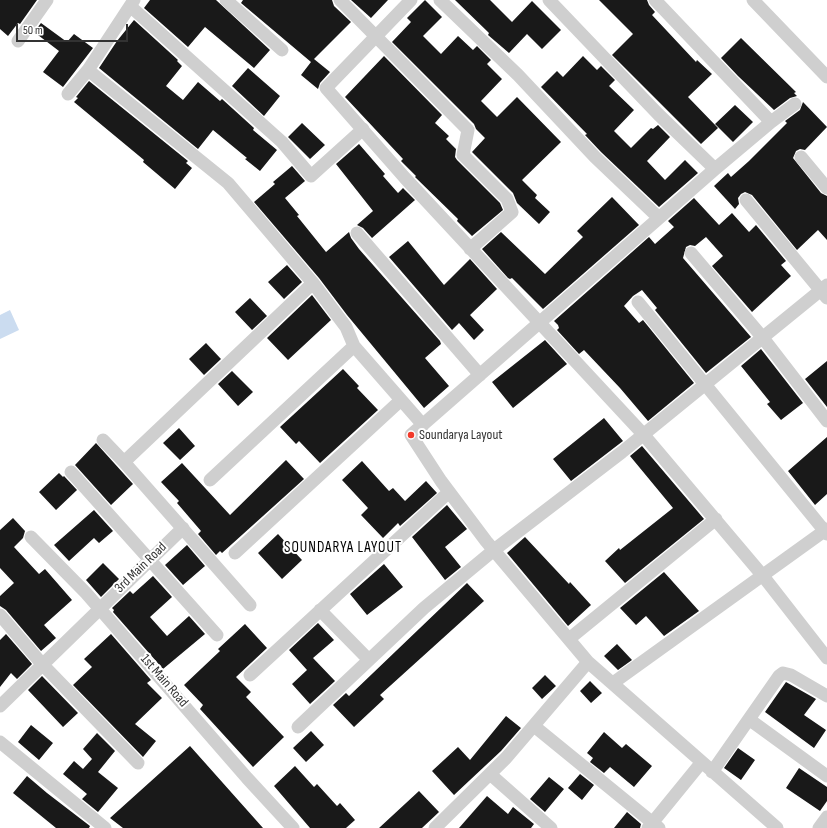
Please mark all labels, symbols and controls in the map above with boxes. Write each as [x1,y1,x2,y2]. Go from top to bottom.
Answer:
scale bar [18,16,130,42]
text: 50 m [23,23,43,38]
place label: Soundarya Layout [419,427,503,443]
marker: Soundarya Layout [406,430,416,440]
street label: 3rd Main Road [112,539,170,597]
district label: SOUNDARYA LAYOUT [284,539,402,557]
street label: 1st Main Road [137,651,191,711]

